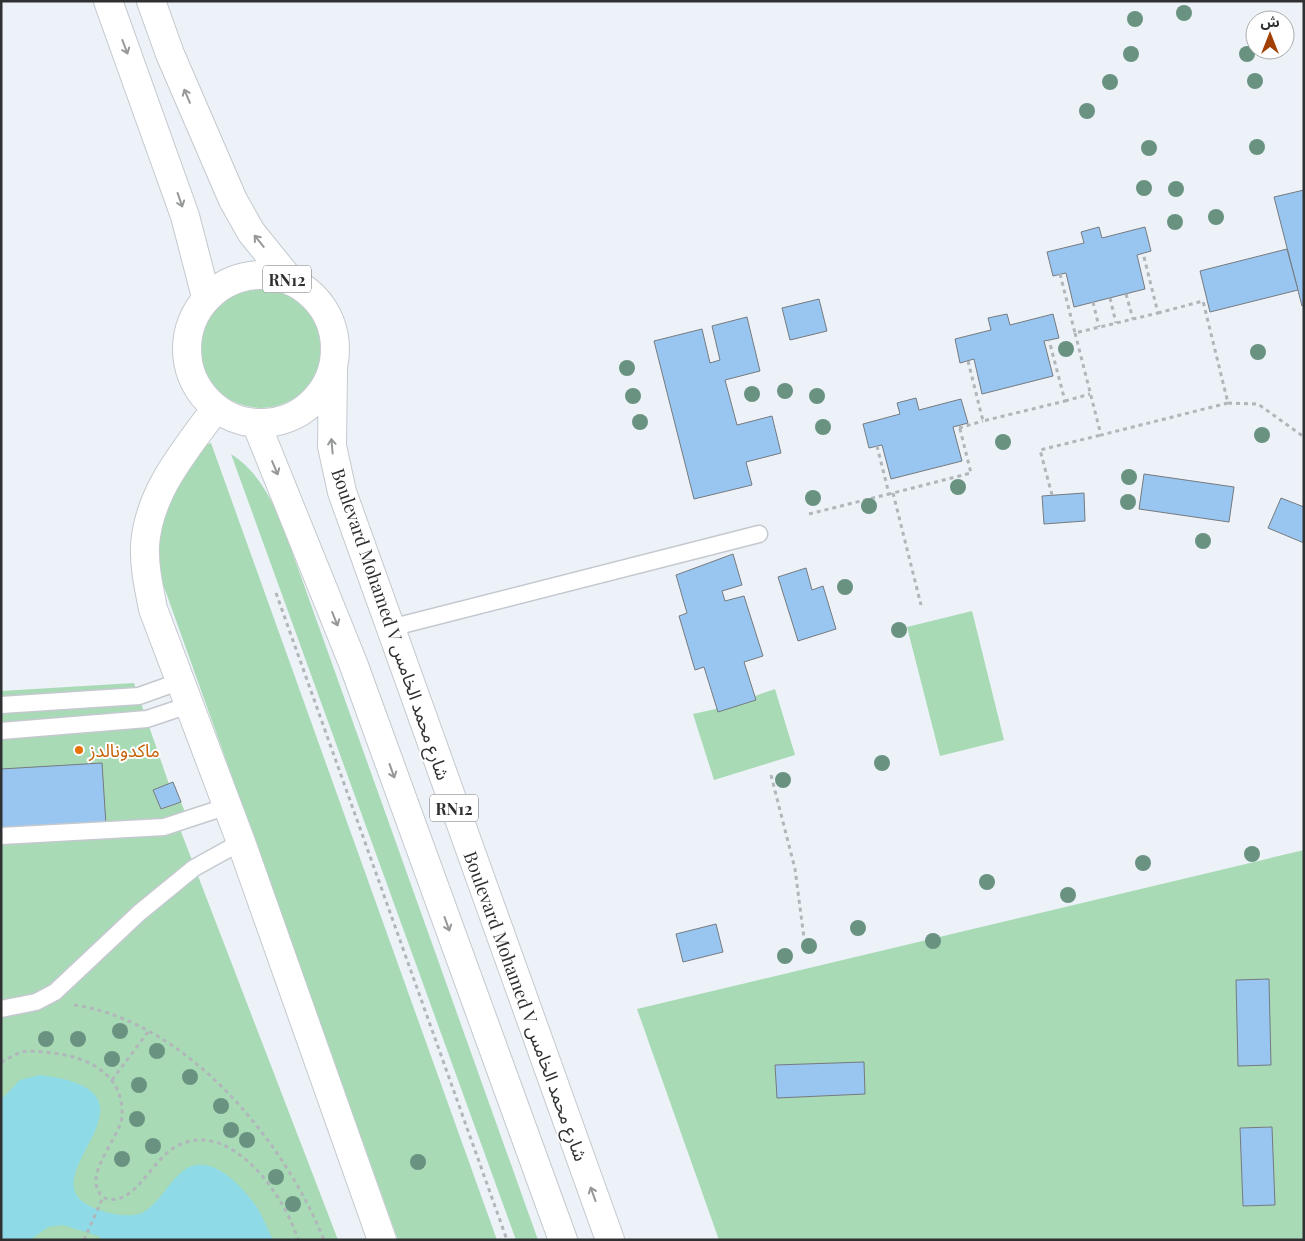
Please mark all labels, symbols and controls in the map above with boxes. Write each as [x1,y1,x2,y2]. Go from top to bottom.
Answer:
north arrow [1245,10,1295,60]
text: ش [1260,12,1280,31]
one-way arrow [121,39,130,54]
one-way arrow [182,88,191,103]
one-way arrow [176,192,185,207]
one-way arrow [253,235,264,248]
road number: RN12 [263,266,311,292]
one-way arrow [328,438,337,454]
one-way arrow [271,460,280,475]
street label: Boulevard Mohamed V شارع محمد الخامس [323,465,456,784]
one-way arrow [331,611,340,626]
place label: ماكدونالدز [88,738,160,762]
marker: ماكدونالدز [73,744,85,756]
one-way arrow [388,763,397,778]
road number: RN12 [430,794,478,821]
street label: Boulevard Mohamed V شارع محمد الخامس [456,848,593,1165]
one-way arrow [443,916,452,931]
one-way arrow [588,1187,597,1202]

